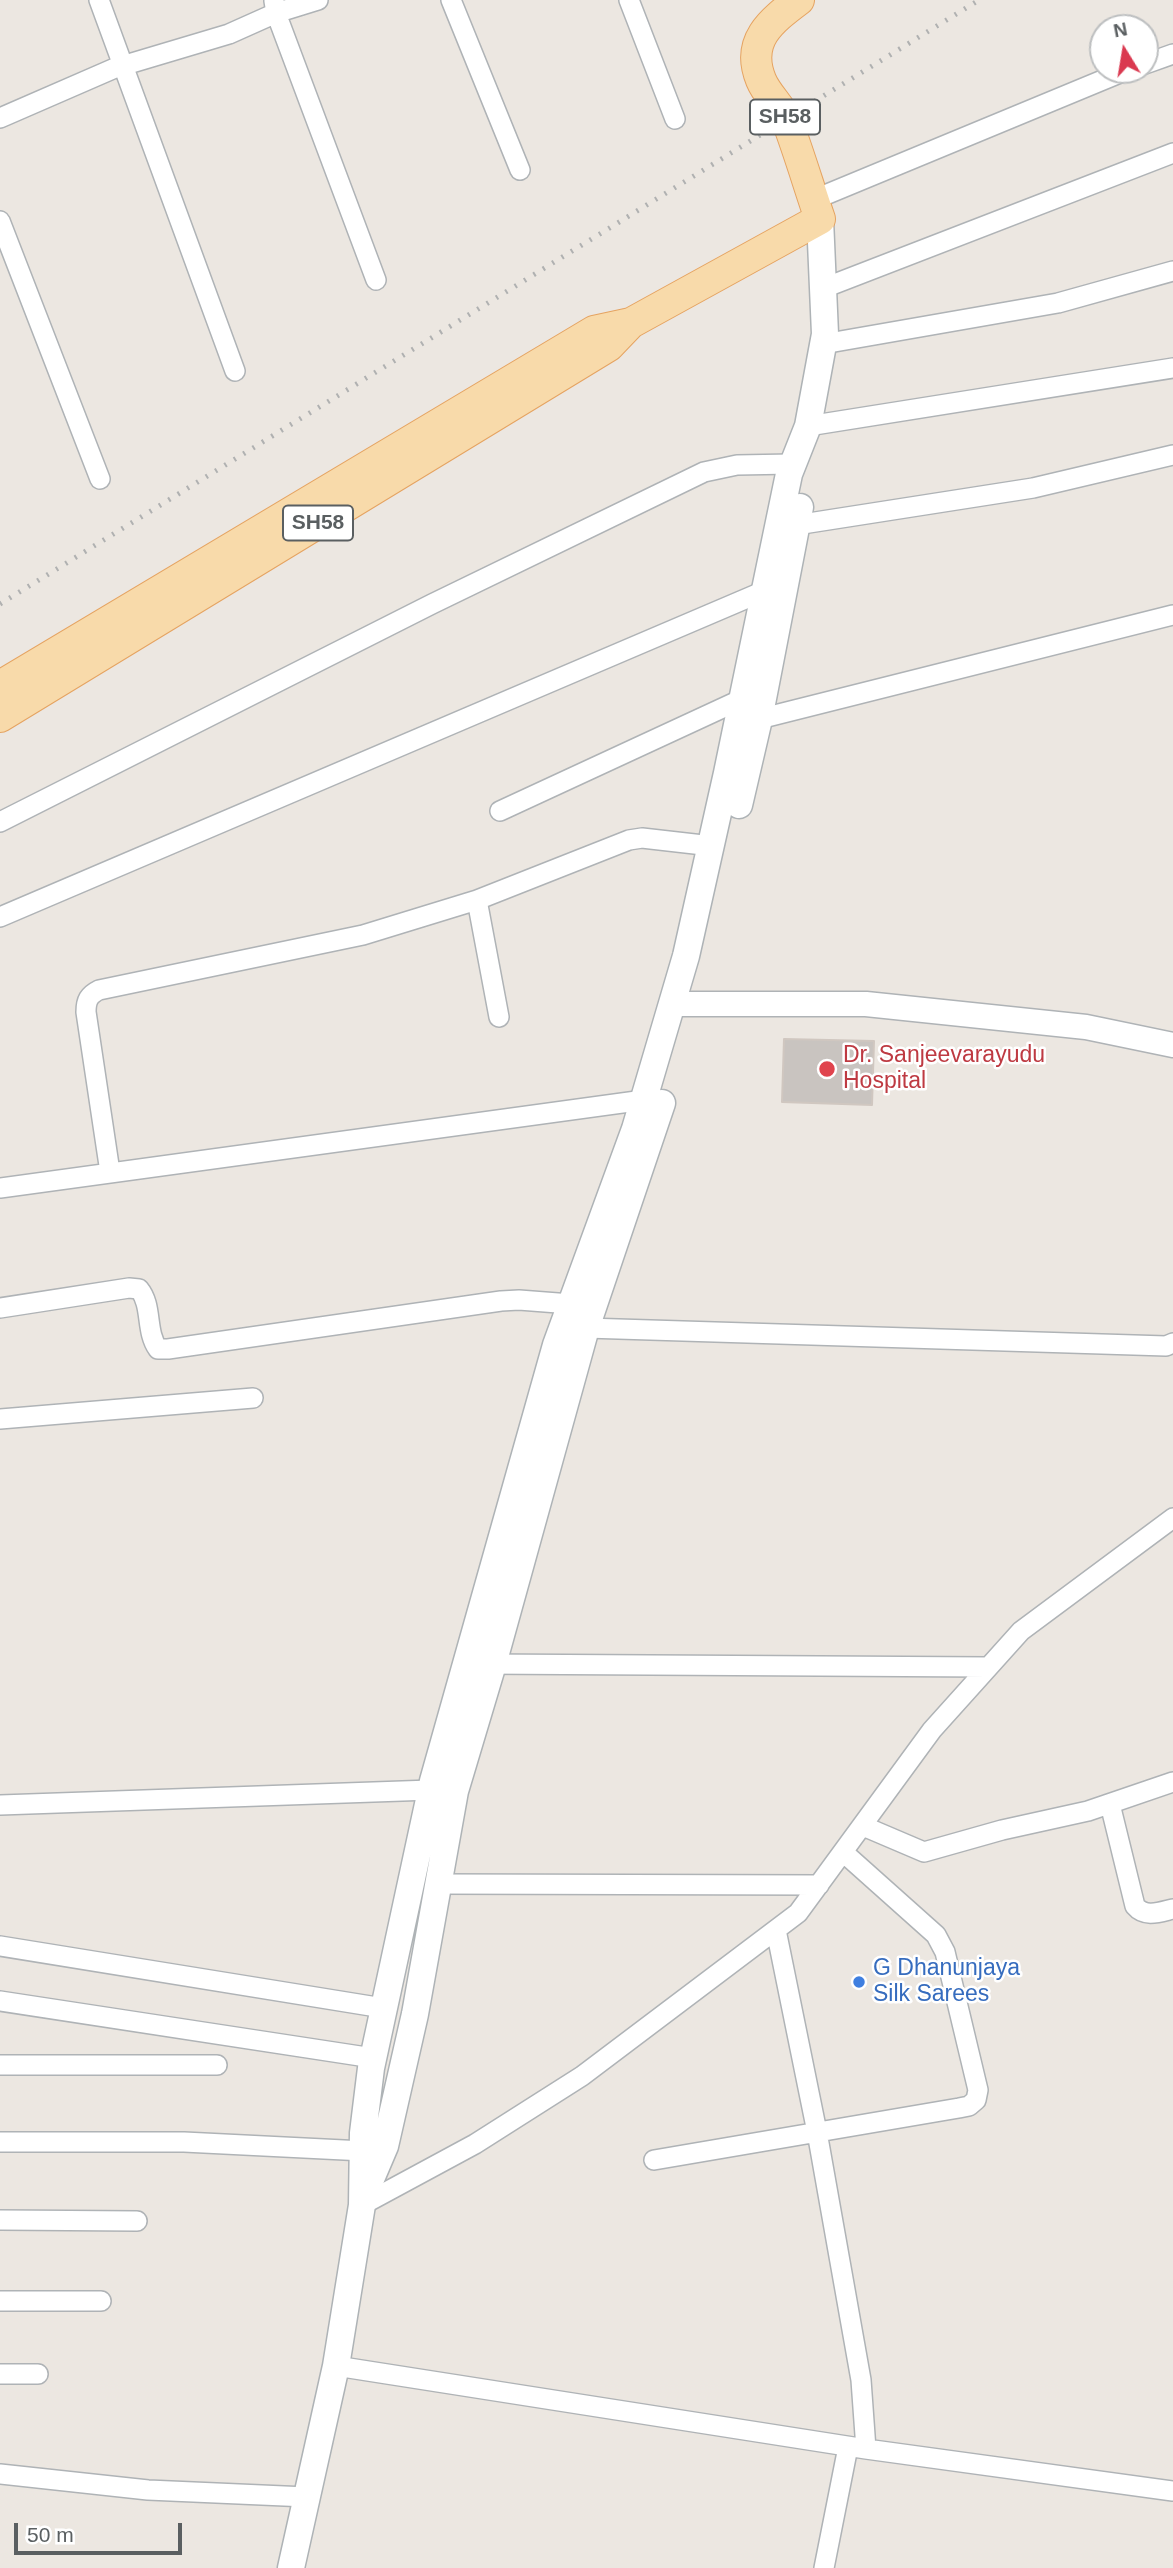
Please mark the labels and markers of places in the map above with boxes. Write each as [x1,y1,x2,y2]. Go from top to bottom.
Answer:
place label: Dr. Sanjeevarayudu Hospital [843,1042,1045,1096]
marker: Dr. Sanjeevarayudu Hospital [817,1059,837,1079]
place label: G Dhanunjaya Silk Sarees [873,1955,1020,2009]
marker: G Dhanunjaya Silk Sarees [851,1974,867,1990]

